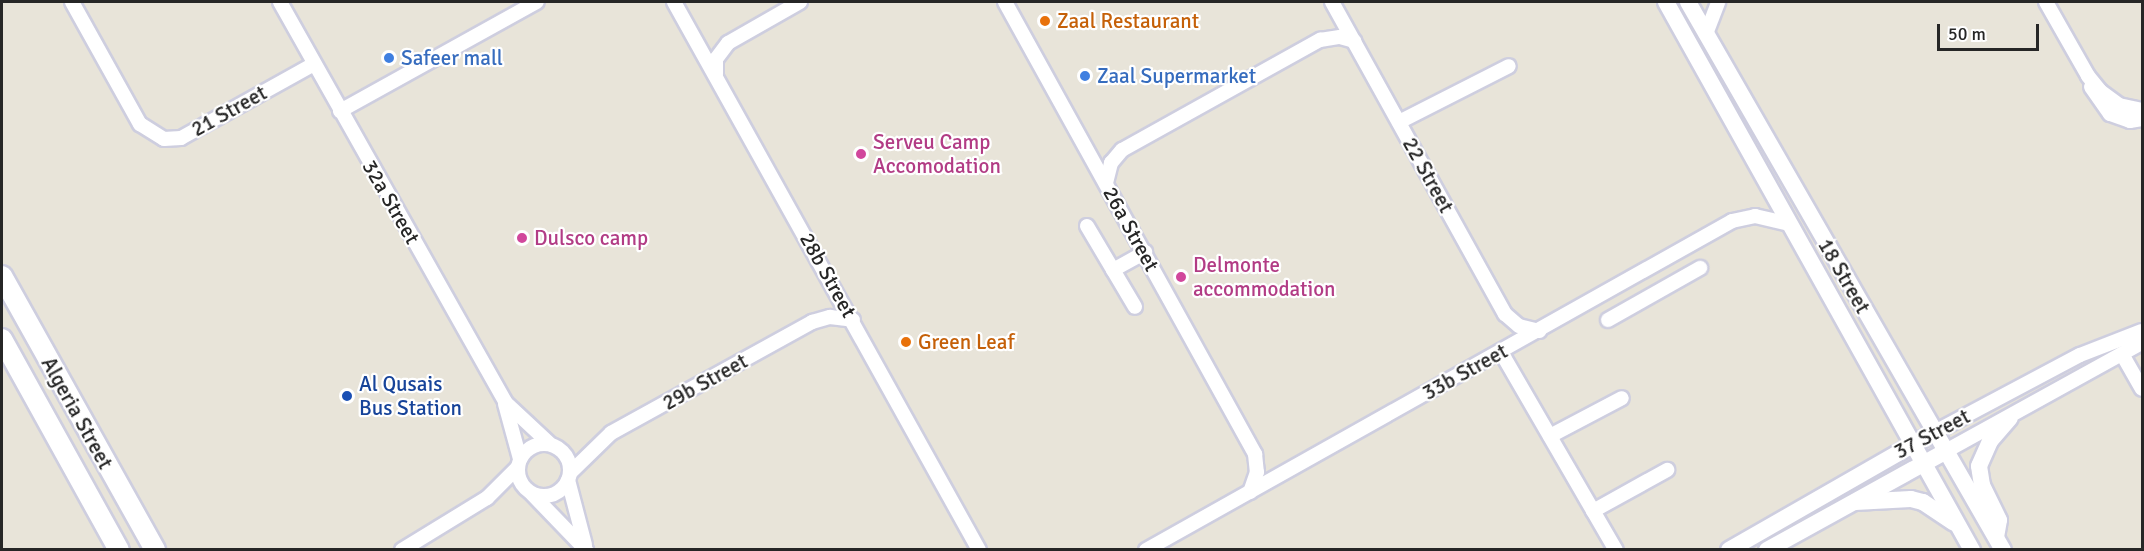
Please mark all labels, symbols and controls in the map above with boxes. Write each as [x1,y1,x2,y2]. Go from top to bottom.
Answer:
place label: Zaal Restaurant [1057,8,1199,34]
scale bar [1940,12,2042,50]
marker: Zaal Restaurant [1038,14,1052,28]
text: 50 m [1948,23,1986,45]
place label: Safeer mall [401,45,503,71]
marker: Safeer mall [382,51,396,65]
place label: Zaal Supermarket [1097,63,1256,89]
marker: Zaal Supermarket [1078,69,1092,83]
street label: 21 Street [187,80,271,142]
place label: Serveu Camp Accomodation [873,129,1001,179]
street label: 22 Street [1397,133,1459,217]
marker: Serveu Camp Accomodation [854,147,868,161]
street label: 32a Street [357,156,425,248]
street label: 26a Street [1098,182,1164,276]
place label: Dulsco camp [534,225,648,251]
street label: 28b Street [794,228,862,322]
marker: Dulsco camp [515,231,529,245]
street label: 18 Street [1813,234,1875,318]
place label: Delmonte accommodation [1193,252,1336,302]
marker: Delmonte accommodation [1174,270,1188,284]
place label: Green Leaf [918,329,1015,355]
marker: Green Leaf [899,335,913,349]
street label: 33b Street [1418,338,1512,406]
street label: 29b Street [658,348,752,416]
street label: Algeria Street [36,353,118,473]
place label: Al Qusais Bus Station [359,371,462,421]
marker: Al Qusais Bus Station [340,389,354,403]
street label: 37 Street [1890,404,1974,464]

